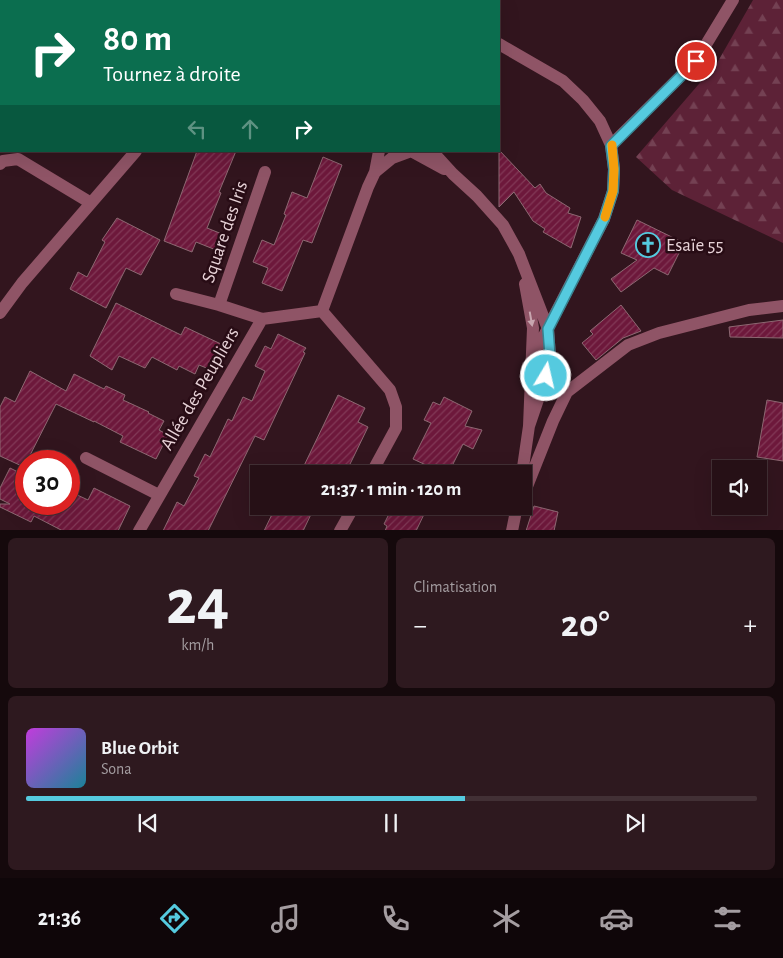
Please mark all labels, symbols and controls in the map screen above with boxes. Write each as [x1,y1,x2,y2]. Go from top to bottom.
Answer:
icon: right [20,20,85,85]
text: 80 m [103,22,172,57]
pin [675,40,717,82]
icon: arrive [682,47,710,75]
text: Tournez à droite [103,63,241,85]
icon: left [183,115,211,143]
icon: ahead [236,115,264,143]
icon: right [289,115,317,143]
street label: Square des Iris [199,179,251,285]
church icon: Esaïe 55 [635,232,661,258]
place label: Esaïe 55 [666,236,723,255]
one-way arrow [528,312,536,328]
street label: Allée des Peupliers [157,324,243,454]
position arrow [519,349,571,401]
speed limit sign: 30 [15,450,80,515]
map controls [712,460,767,515]
button: sound [712,460,767,515]
text: 21:37 · 1 min · 120 m [321,480,461,499]
text: 24 [166,571,229,636]
text: Climatisation [414,579,497,595]
text: 20° [561,606,610,644]
text: − [414,612,427,640]
text: + [744,612,757,640]
text: km/h [181,637,214,653]
text: Blue Orbit [101,739,179,758]
text: Sona [101,761,132,777]
icon: previous [134,809,162,837]
icon: pause [377,809,405,837]
icon: next [621,809,649,837]
icon: directions [157,901,192,936]
icon: music [268,901,303,936]
icon: phone [378,901,413,936]
icon: climate [489,901,524,936]
icon: car [599,901,634,936]
icon: filters [710,901,745,936]
text: 21:36 [38,907,81,929]

